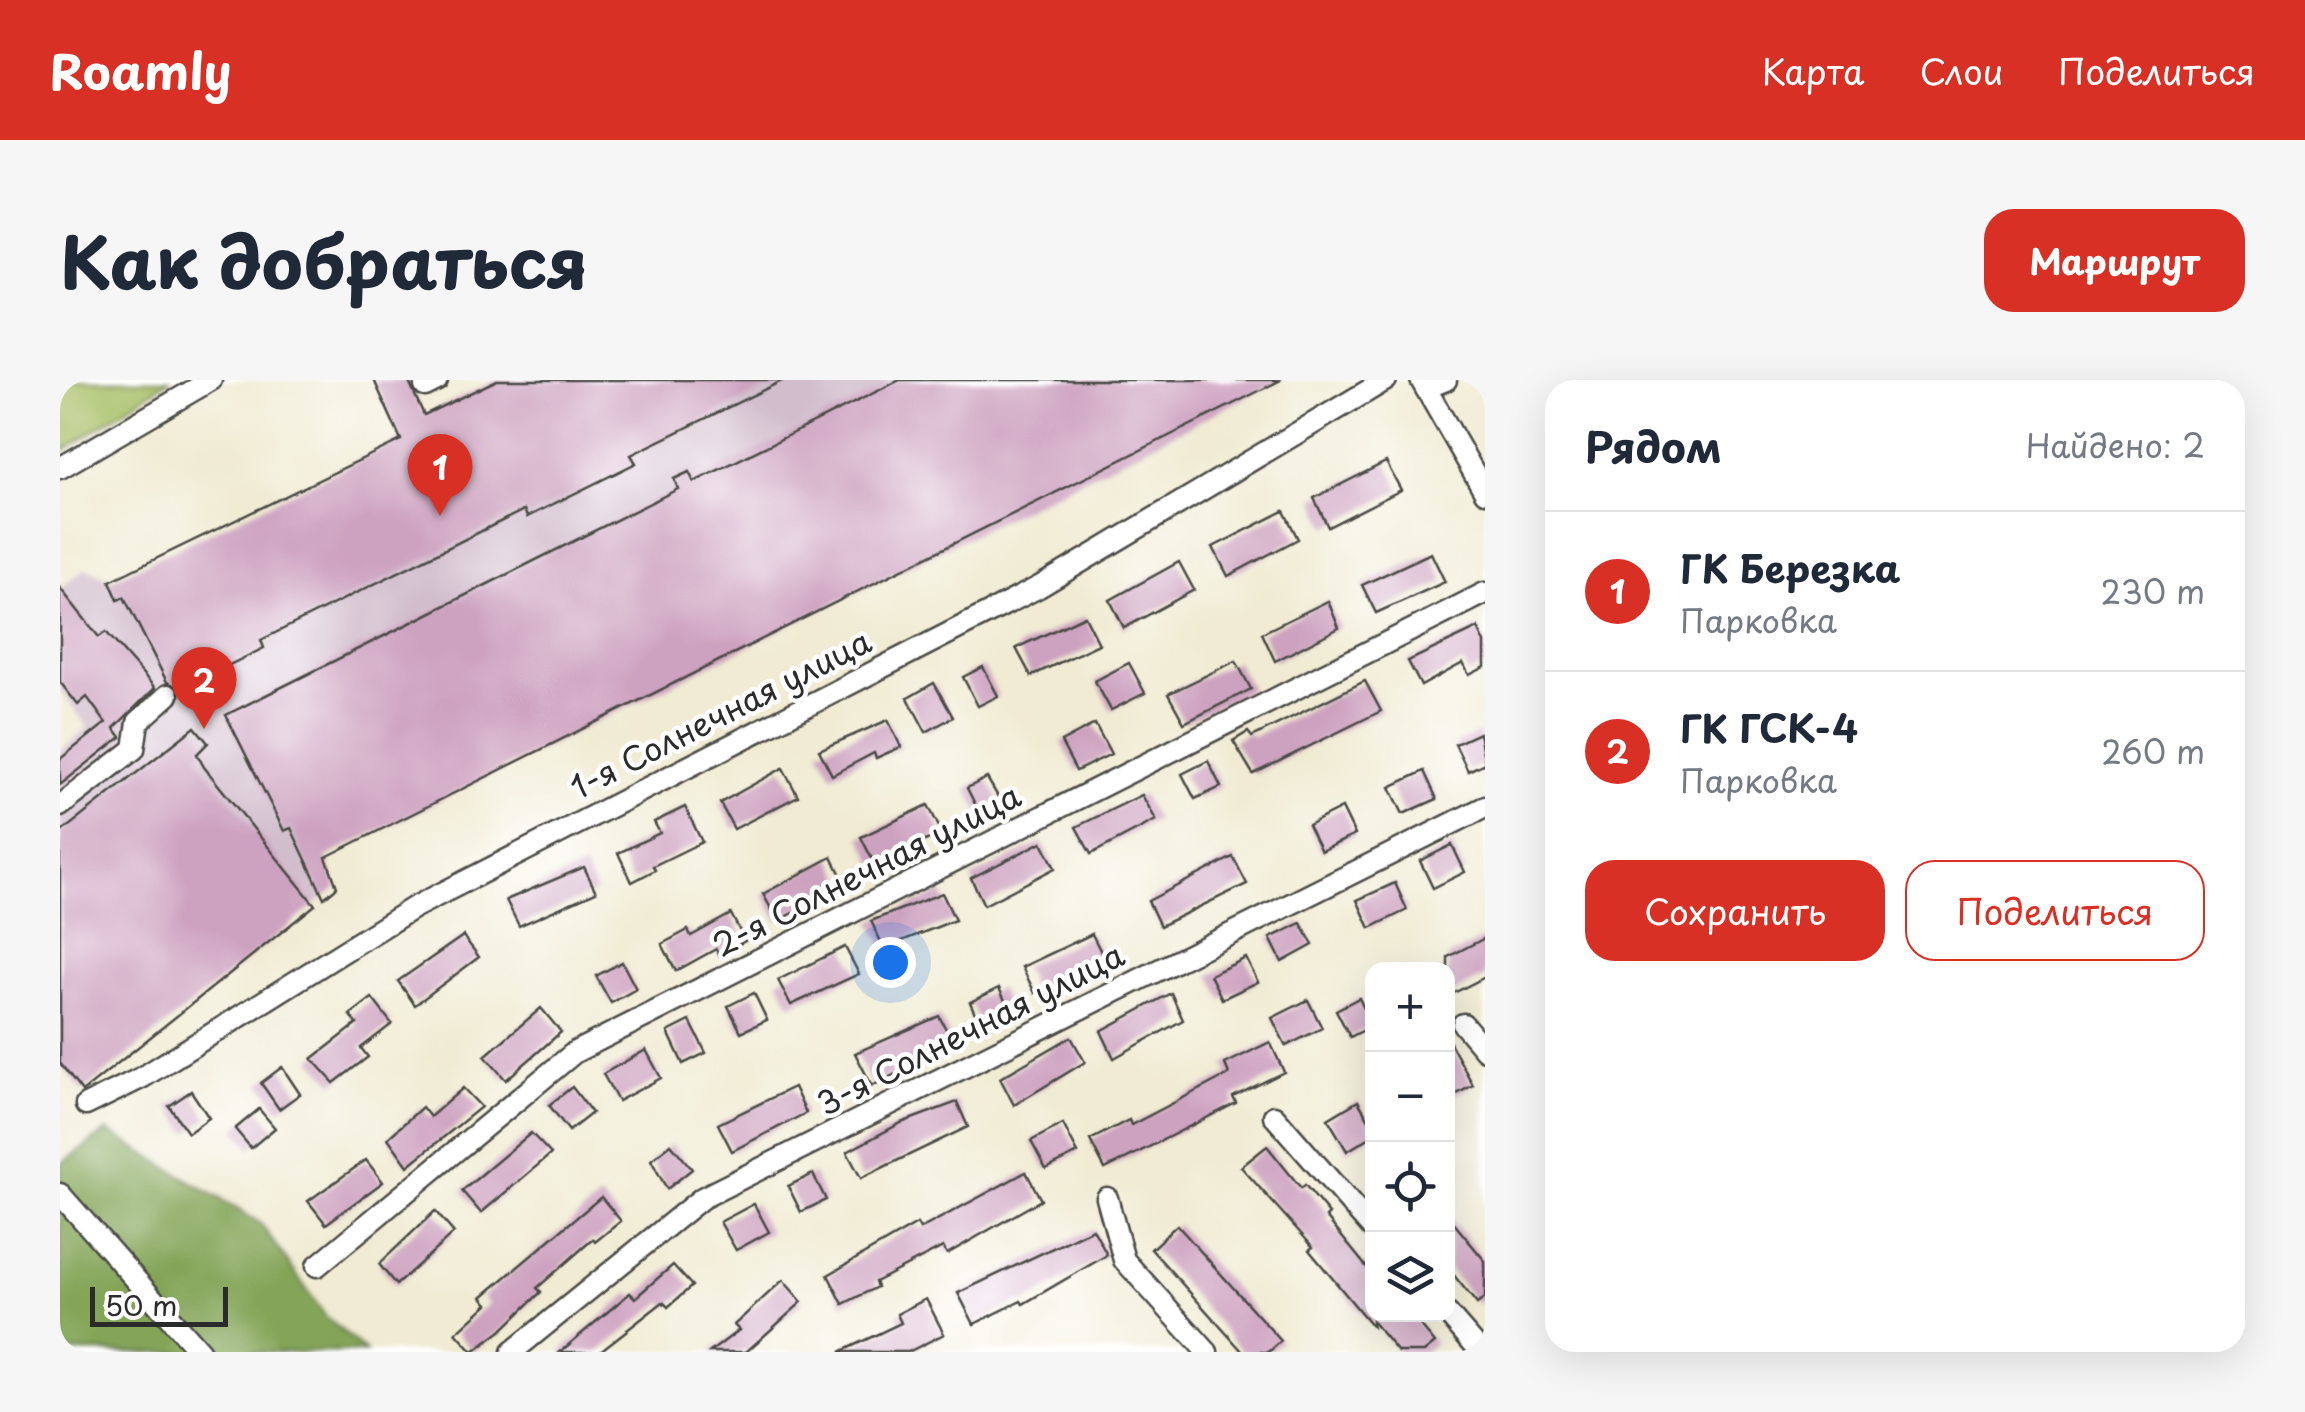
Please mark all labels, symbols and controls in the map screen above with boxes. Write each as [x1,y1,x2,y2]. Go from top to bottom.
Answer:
text: Roamly [50,34,232,106]
text: Карта [1762,44,1864,97]
text: Слои [1919,44,2003,97]
text: Поделиться [2058,44,2255,97]
text: Как добраться [60,207,588,313]
button: Маршрут [1984,209,2245,312]
text: Рядом [1585,414,1722,477]
text: Найдено: 2 [2026,421,2205,469]
pin: 1 [408,434,472,516]
text: ГК Березка [1680,539,1900,596]
text: 1 [1610,567,1625,615]
text: 230 m [2100,567,2205,615]
text: Парковка [1680,596,1837,644]
street label: 1-я Солнечная улица [561,616,879,810]
pin: 2 [172,646,236,729]
text: ГК ГСК-4 [1680,699,1858,756]
text: 2 [1606,727,1629,775]
text: 260 m [2101,727,2205,775]
text: Парковка [1680,756,1837,804]
street label: 2-я Солнечная улица [704,771,1028,968]
button: Сохранить [1585,860,1885,961]
button: Поделиться [1905,860,2205,961]
street label: 3-я Солнечная улица [808,930,1132,1127]
your location [865,937,916,988]
map controls [1365,962,1455,1322]
button: + [1365,962,1455,1052]
button: − [1365,1052,1455,1142]
button: locate [1365,1142,1455,1232]
button: layers [1365,1232,1455,1322]
scale bar [90,1282,228,1326]
text: 50 m [105,1283,178,1326]

